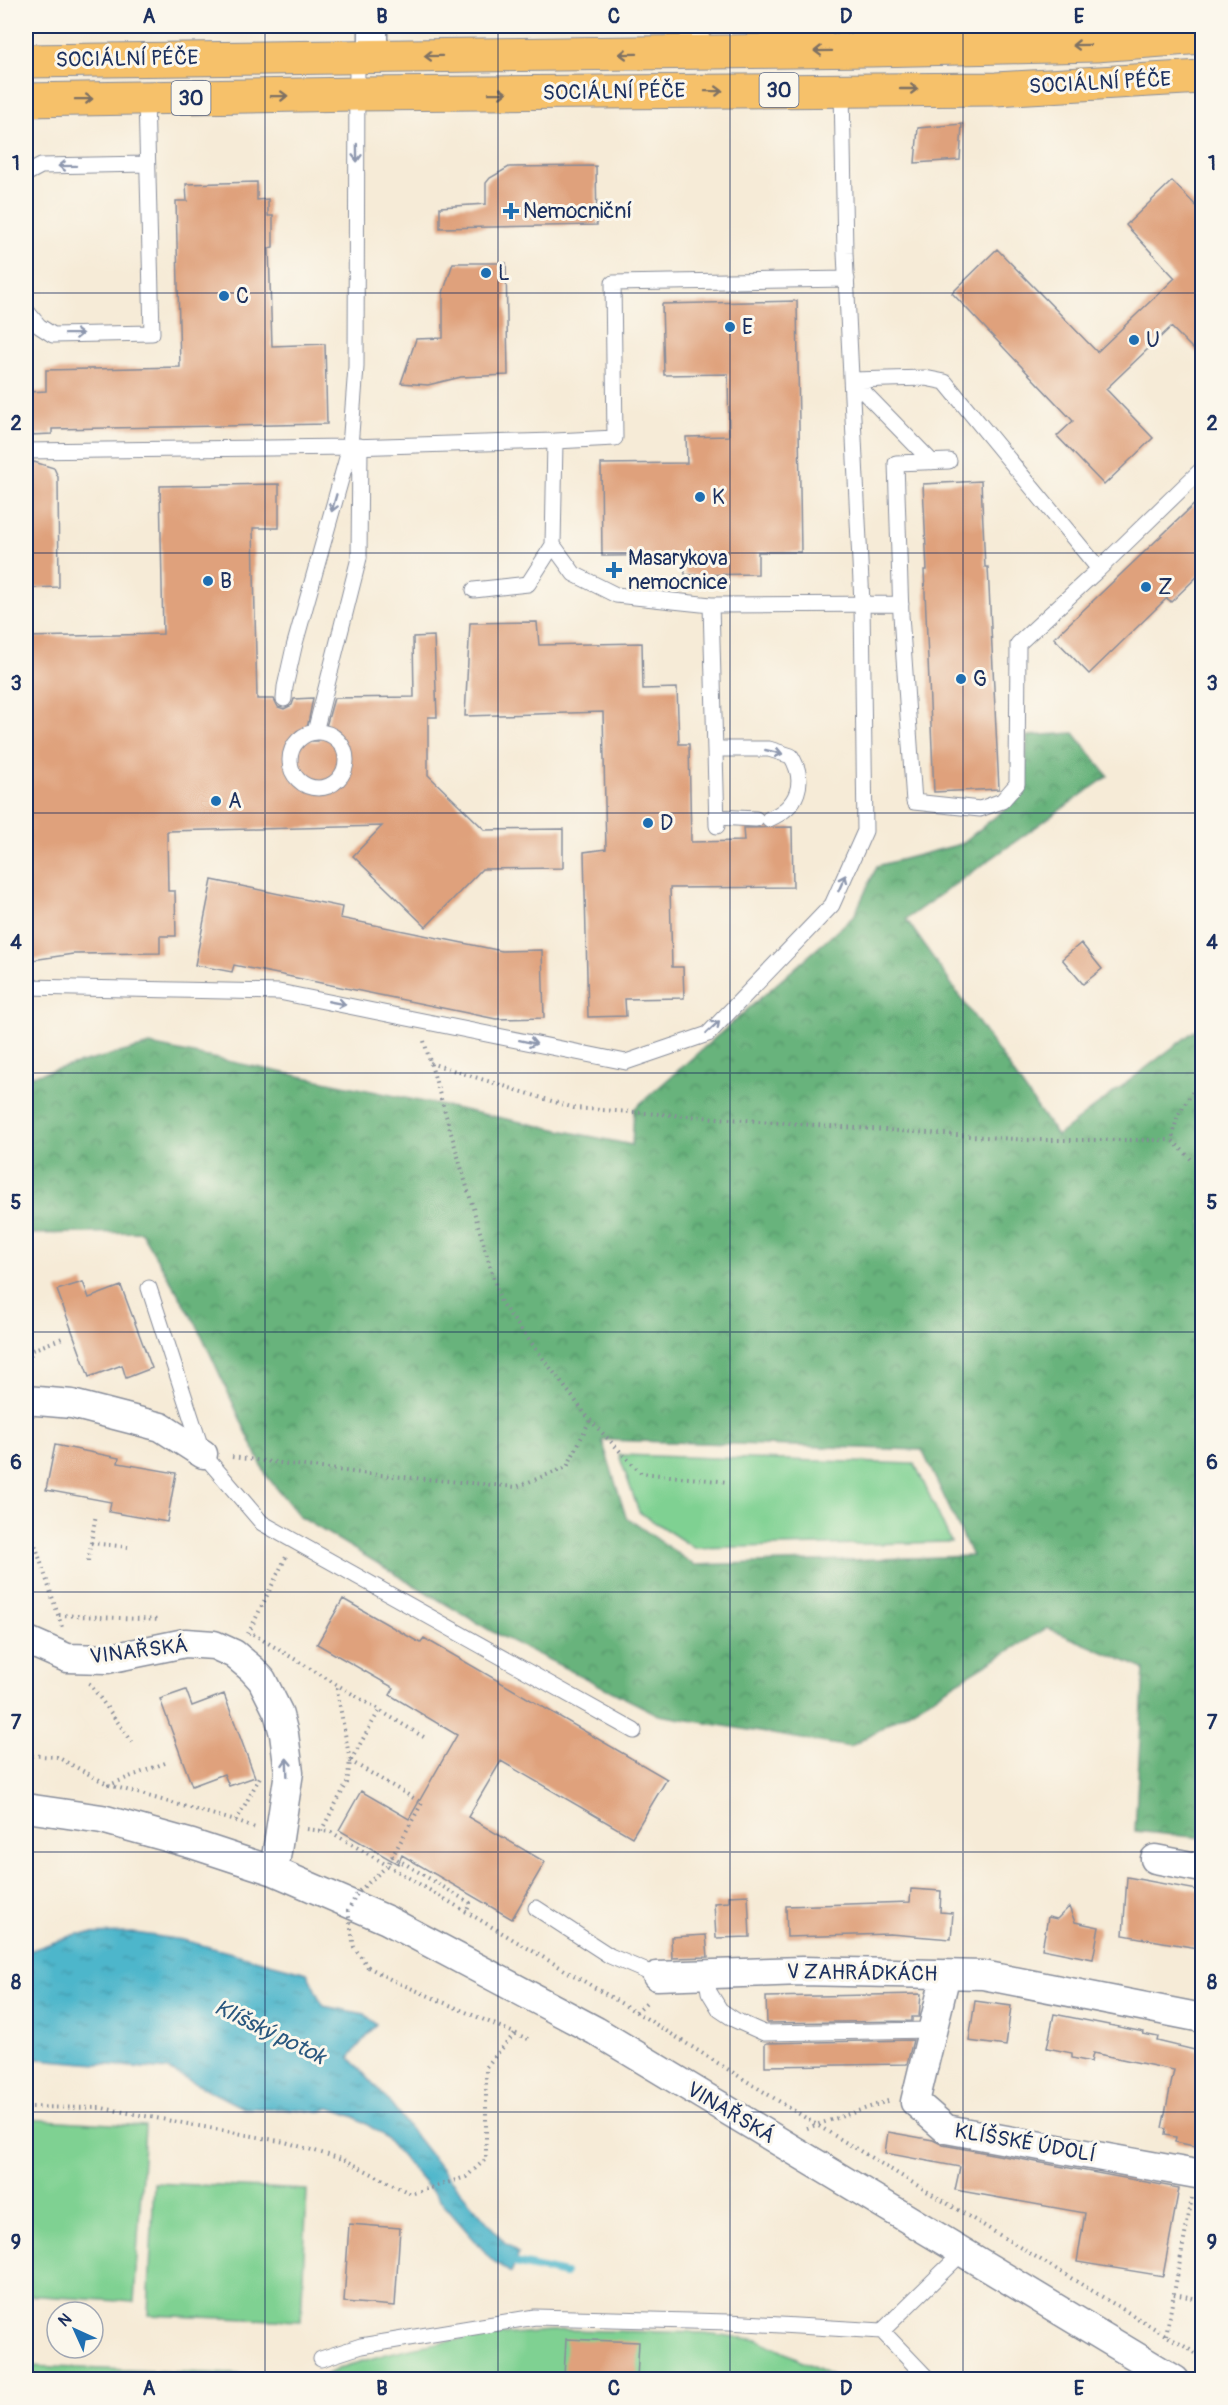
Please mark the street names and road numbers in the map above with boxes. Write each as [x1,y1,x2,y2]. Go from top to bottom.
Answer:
street label: SOCIÁLNÍ PÉČE [55,43,199,74]
street label: SOCIÁLNÍ PÉČE [1028,65,1172,100]
road number: 30 [760,73,798,107]
street label: SOCIÁLNÍ PÉČE [542,76,686,107]
road number: 30 [172,81,210,115]
street label: VINAŘSKÁ [88,1632,190,1670]
street label: V ZAHRÁDKÁCH [786,1958,938,1988]
street label: VINAŘSKÁ [682,2076,780,2150]
street label: KLÍŠSKÉ ÚDOLÍ [953,2116,1098,2169]

